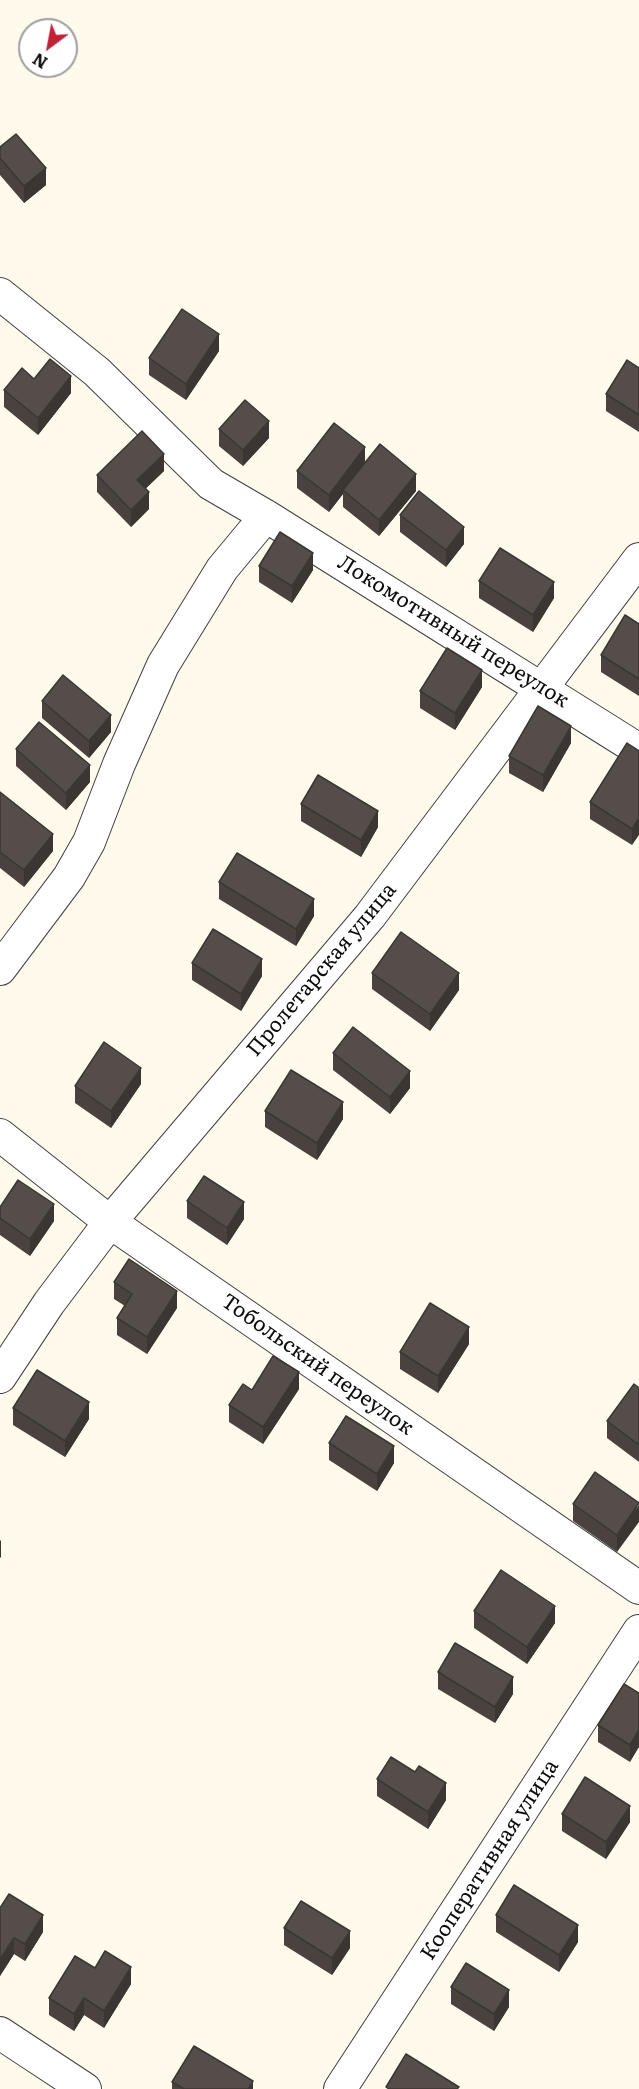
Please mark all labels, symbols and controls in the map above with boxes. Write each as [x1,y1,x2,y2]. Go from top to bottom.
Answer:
north arrow [18,18,78,78]
text: N [27,48,52,75]
street label: Локомотивный переулок [333,550,573,714]
street label: Пролетарская улица [242,878,402,1062]
street label: Тобольский переулок [216,1289,418,1441]
street label: Кооперативная улица [416,1755,564,1965]

